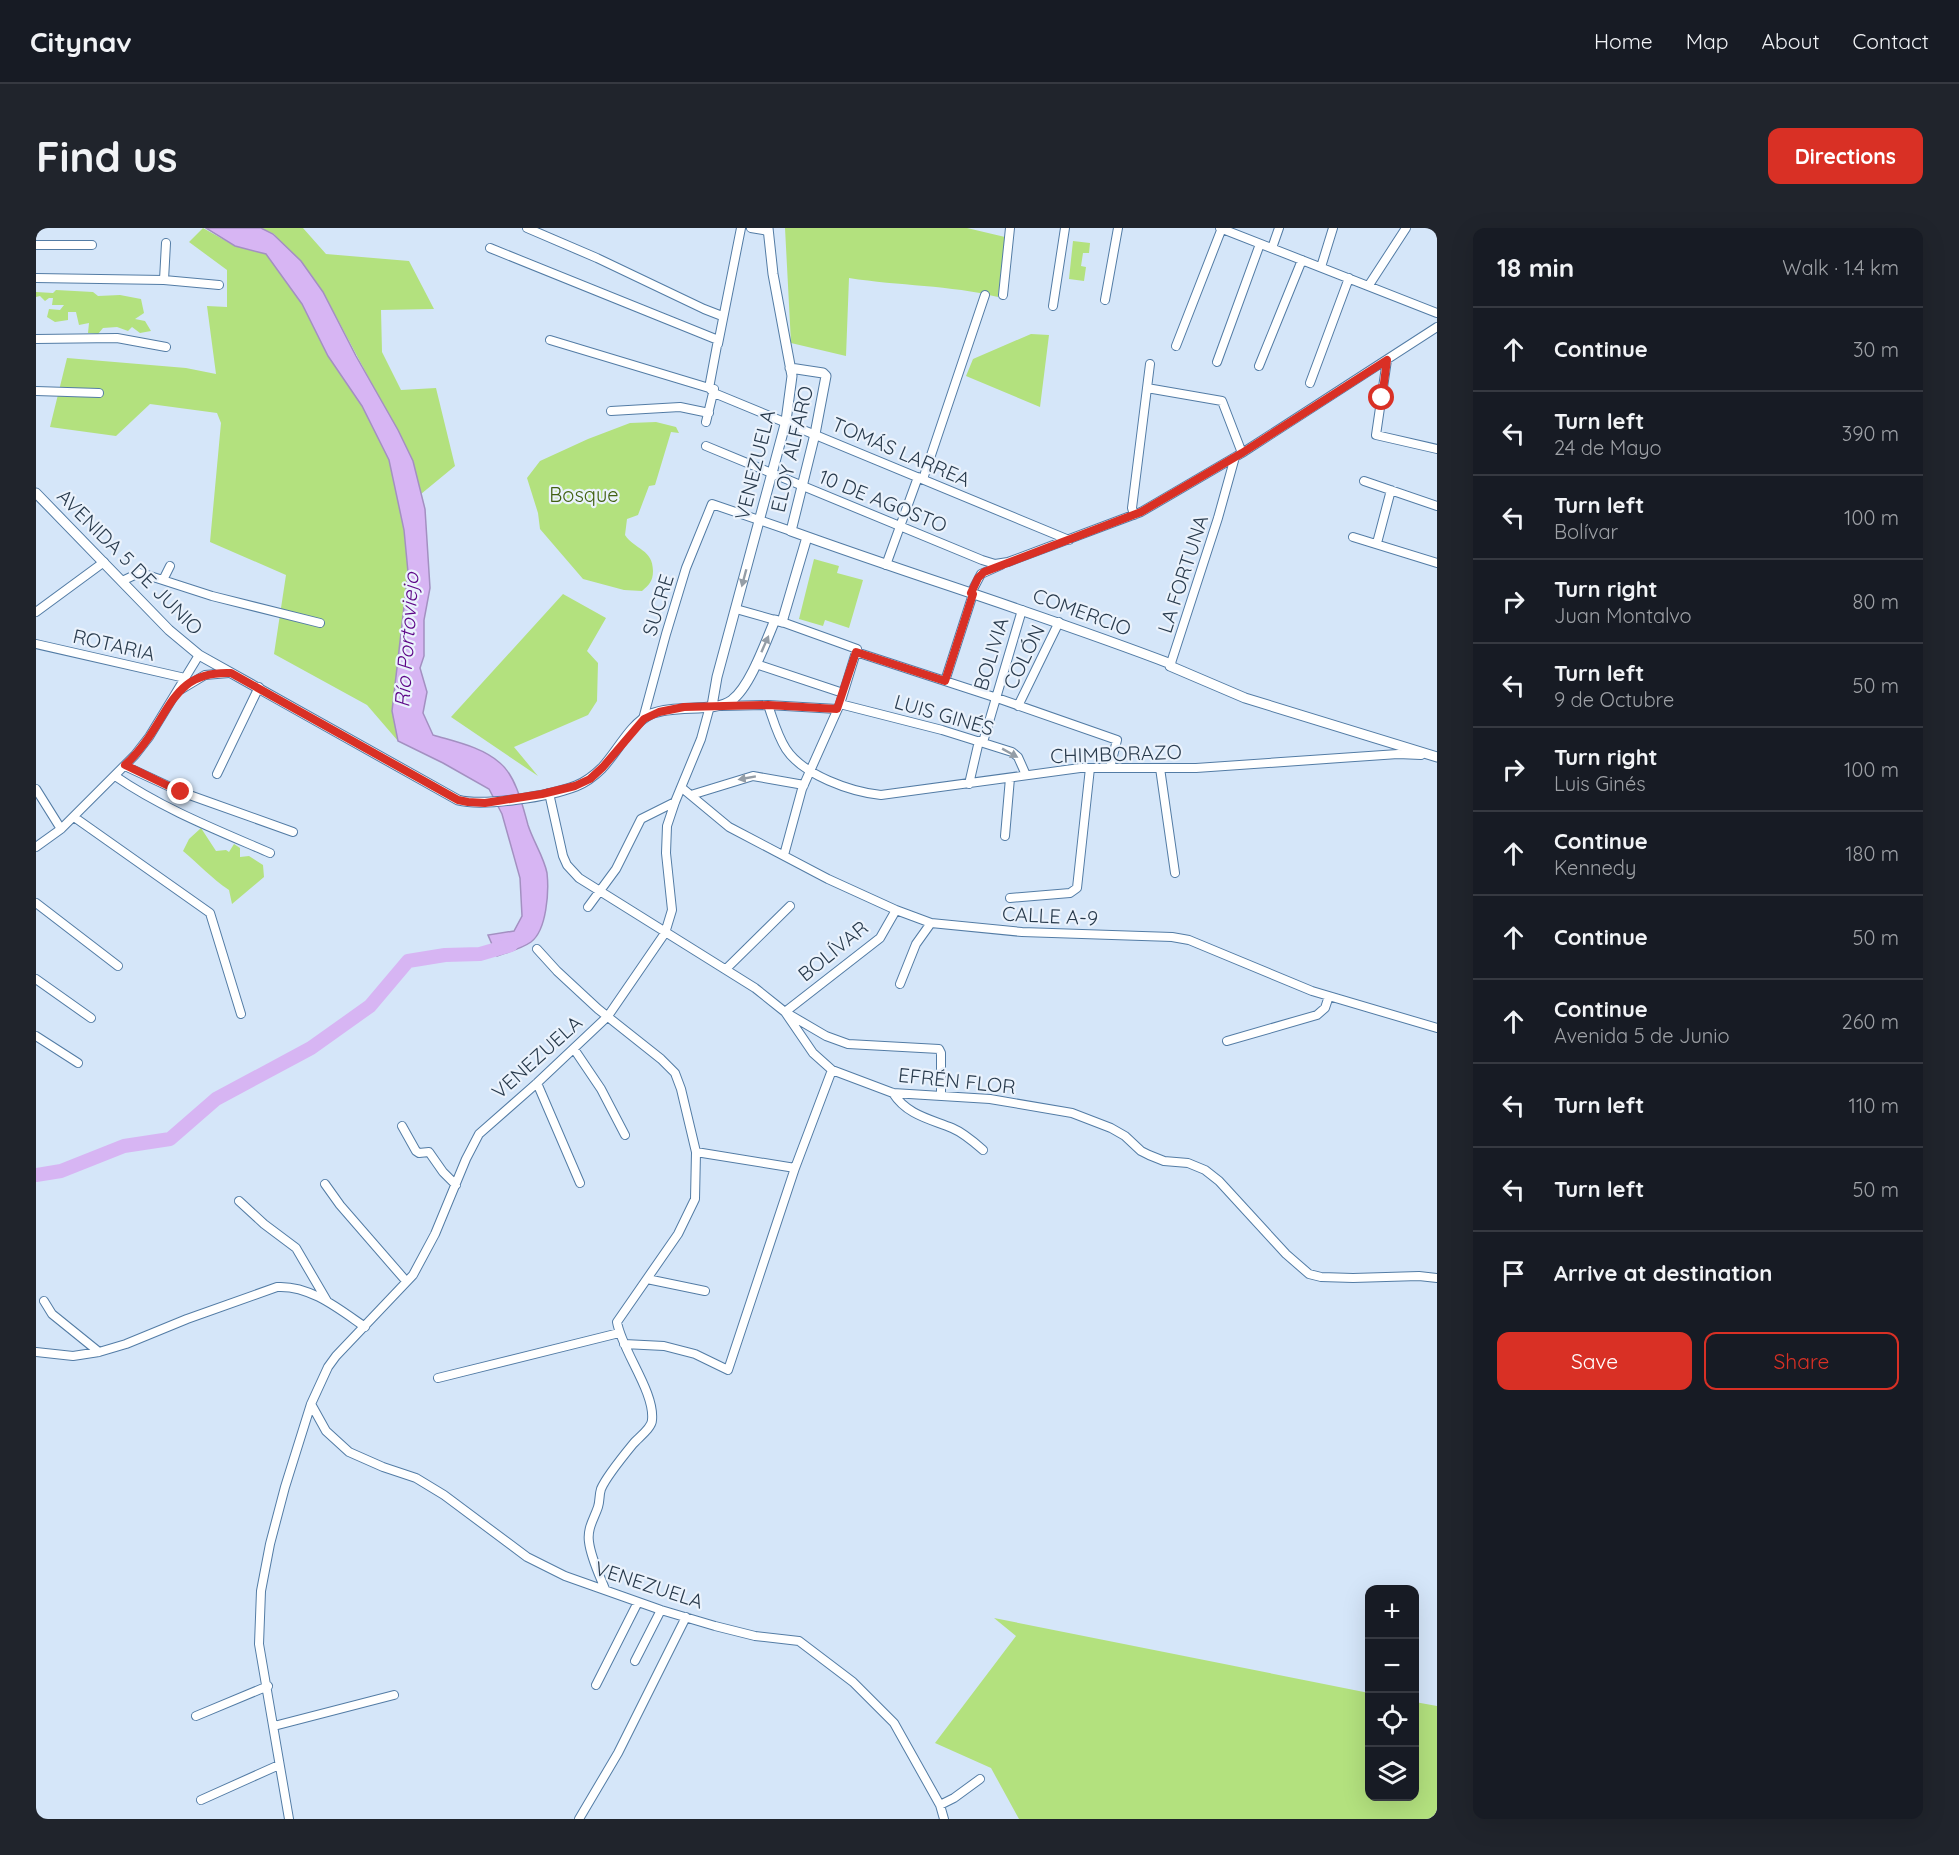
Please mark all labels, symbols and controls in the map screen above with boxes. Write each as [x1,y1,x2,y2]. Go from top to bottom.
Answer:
text: Citynav [30,24,132,59]
text: Home [1594,28,1653,54]
text: Map [1686,28,1729,54]
text: About [1762,28,1820,54]
text: Contact [1853,28,1929,54]
button: Directions [1768,128,1923,184]
text: Find us [36,130,178,183]
text: 18 min [1497,251,1574,284]
text: Walk · 1.4 km [1782,255,1899,280]
icon: ahead [1497,333,1530,366]
text: Continue [1554,335,1648,363]
text: 30 m [1853,337,1899,362]
street label: ELOY ALFARO [765,383,818,515]
route start [1368,384,1394,410]
street label: VENEZUELA [729,407,780,523]
text: Turn left [1554,407,1644,435]
street label: TOMÁS LARREA [828,411,974,492]
icon: left [1497,417,1530,450]
text: 390 m [1842,421,1899,446]
text: 24 de Mayo [1554,435,1662,460]
street label: 10 DE AGOSTO [815,463,951,538]
park label: Bosque [549,482,619,507]
street label: AVENIDA 5 DE JUNIO [52,483,209,640]
text: Turn left [1554,491,1644,519]
icon: left [1497,501,1530,534]
text: 100 m [1844,505,1899,530]
street label: LA FORTUNA [1152,512,1213,636]
text: Bolívar [1554,519,1618,544]
one-way arrow [739,568,749,587]
water label: Río Portoviejo [388,570,424,708]
street label: SUCRE [636,571,679,639]
text: Turn right [1554,575,1658,603]
street label: COMERCIO [1030,582,1135,641]
icon: right [1497,585,1530,618]
text: 80 m [1853,589,1899,614]
text: Juan Montalvo [1554,603,1692,628]
street label: BOLIVIA [968,614,1013,693]
street label: COLÓN [997,620,1050,693]
street label: ROTARIA [71,623,158,666]
one-way arrow [760,635,770,653]
text: Turn left [1554,659,1644,687]
icon: left [1497,669,1530,702]
text: 50 m [1853,673,1899,698]
text: 9 de Octubre [1554,687,1674,712]
street label: LUIS GINÉS [892,688,997,741]
street label: CHIMBORAZO [1050,739,1182,768]
text: Turn right [1554,743,1658,771]
one-way arrow [1001,747,1018,758]
icon: right [1497,753,1530,786]
text: 100 m [1844,757,1899,782]
text: Luis Ginés [1554,771,1646,796]
one-way arrow [737,774,756,783]
route end [167,778,193,804]
text: Continue [1554,827,1648,855]
icon: ahead [1497,837,1530,870]
text: 180 m [1845,841,1899,866]
text: Kennedy [1554,855,1636,880]
street label: CALLE A-9 [1001,901,1099,930]
street label: BOLÍVAR [793,915,873,986]
icon: ahead [1497,921,1530,954]
text: Continue [1554,923,1648,951]
text: 50 m [1853,925,1899,950]
text: Continue [1554,995,1648,1023]
icon: ahead [1497,1005,1530,1038]
text: 260 m [1842,1009,1899,1034]
street label: VENEZUELA [486,1010,587,1104]
text: Avenida 5 de Junio [1554,1023,1730,1048]
street label: EFRÉN FLOR [897,1062,1017,1099]
icon: left [1497,1089,1530,1122]
text: Turn left [1554,1091,1644,1119]
text: 110 m [1849,1093,1899,1118]
icon: left [1497,1173,1530,1206]
text: Turn left [1554,1175,1644,1203]
text: 50 m [1853,1177,1899,1202]
icon: arrive [1497,1257,1530,1290]
text: Arrive at destination [1554,1259,1772,1287]
button: Save [1497,1332,1692,1390]
button: Share [1704,1332,1899,1390]
street label: VENEZUELA [592,1555,707,1614]
map controls [1365,1585,1419,1801]
button: + [1365,1585,1419,1639]
button: − [1365,1639,1419,1693]
button: locate [1365,1693,1419,1747]
button: layers [1365,1747,1419,1801]

